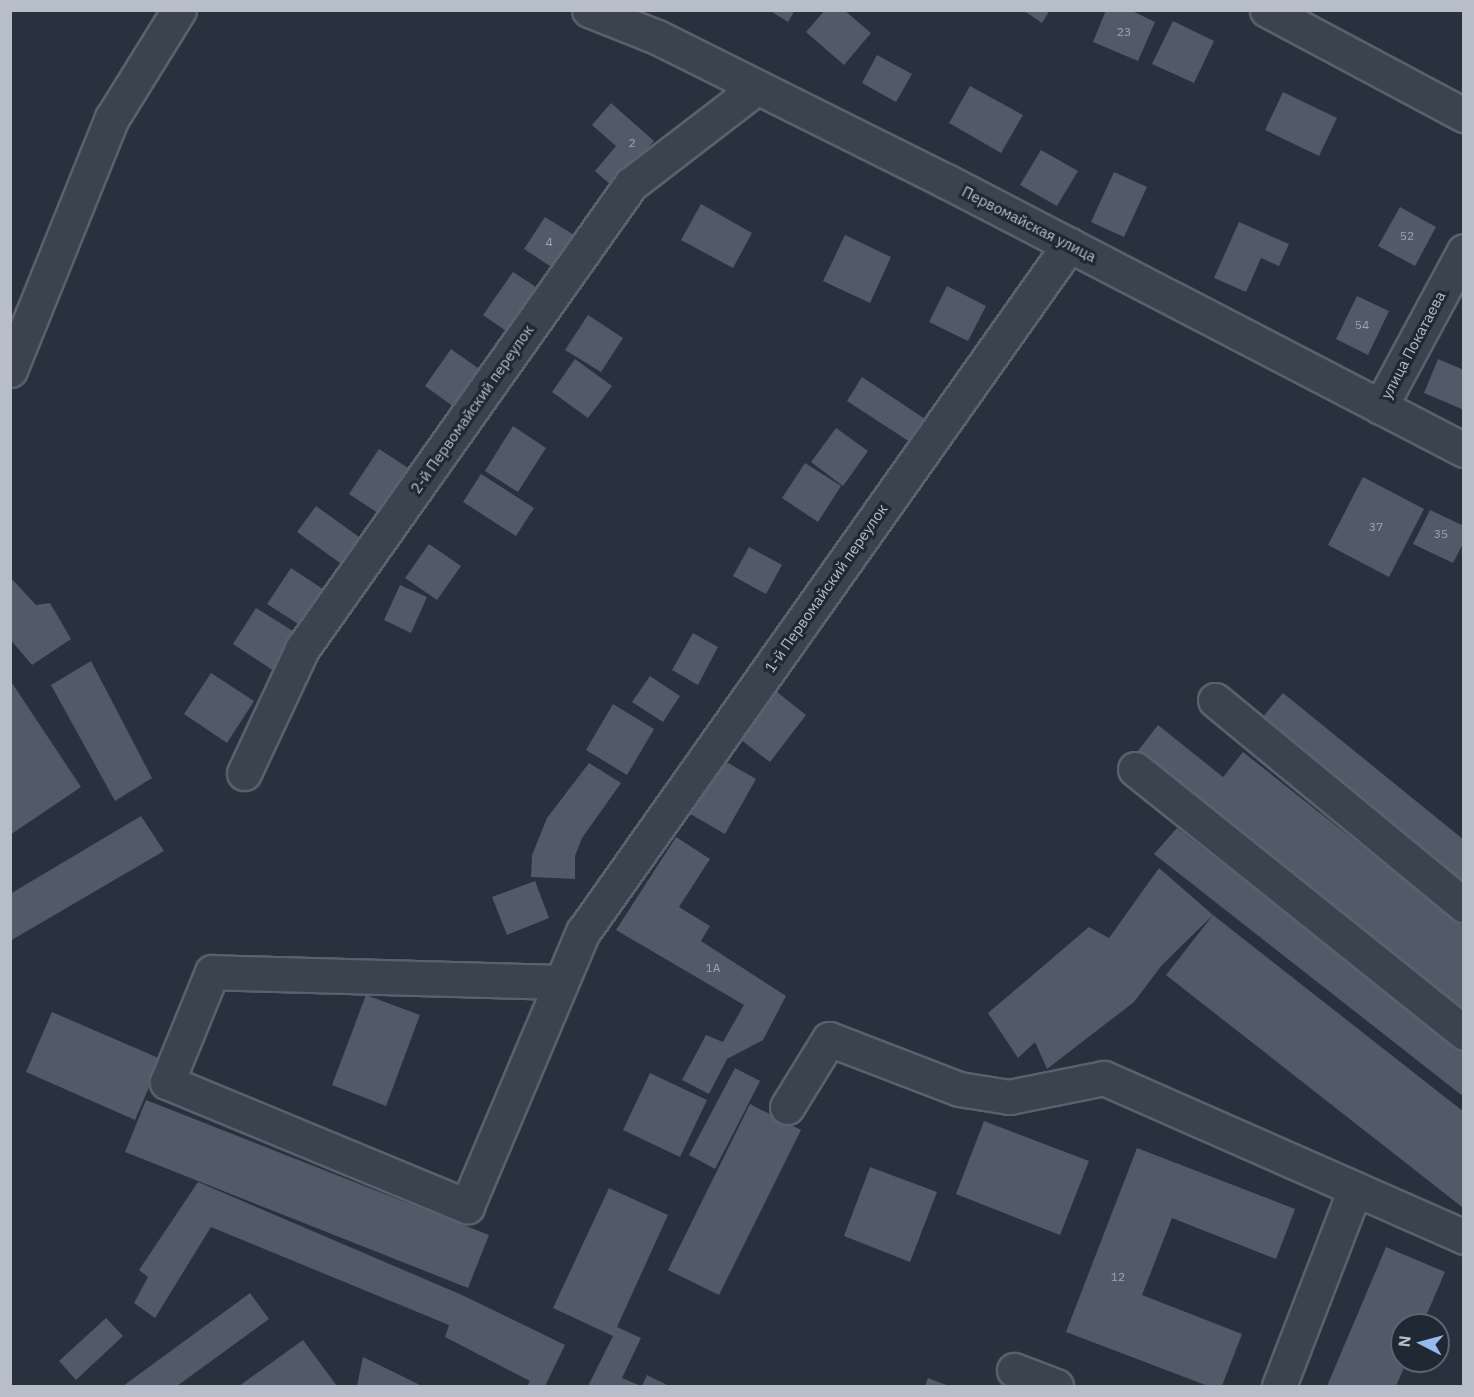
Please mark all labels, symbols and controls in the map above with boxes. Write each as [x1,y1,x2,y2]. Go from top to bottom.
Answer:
house number: 23 [1117,25,1131,39]
house number: 2 [628,136,636,150]
street label: Первомайская улица [959,182,1099,266]
house number: 52 [1400,229,1414,243]
house number: 4 [545,235,553,249]
street label: улица Покатаева [1377,288,1449,402]
house number: 54 [1355,318,1369,332]
street label: 2-й Первомайский переулок [407,321,537,497]
street label: 1-й Первомайский переулок [761,500,891,676]
house number: 37 [1369,520,1383,534]
house number: 35 [1434,527,1448,541]
house number: 1А [706,961,720,975]
house number: 12 [1111,1270,1125,1284]
north arrow [1390,1313,1450,1373]
text: N [1394,1335,1415,1348]

